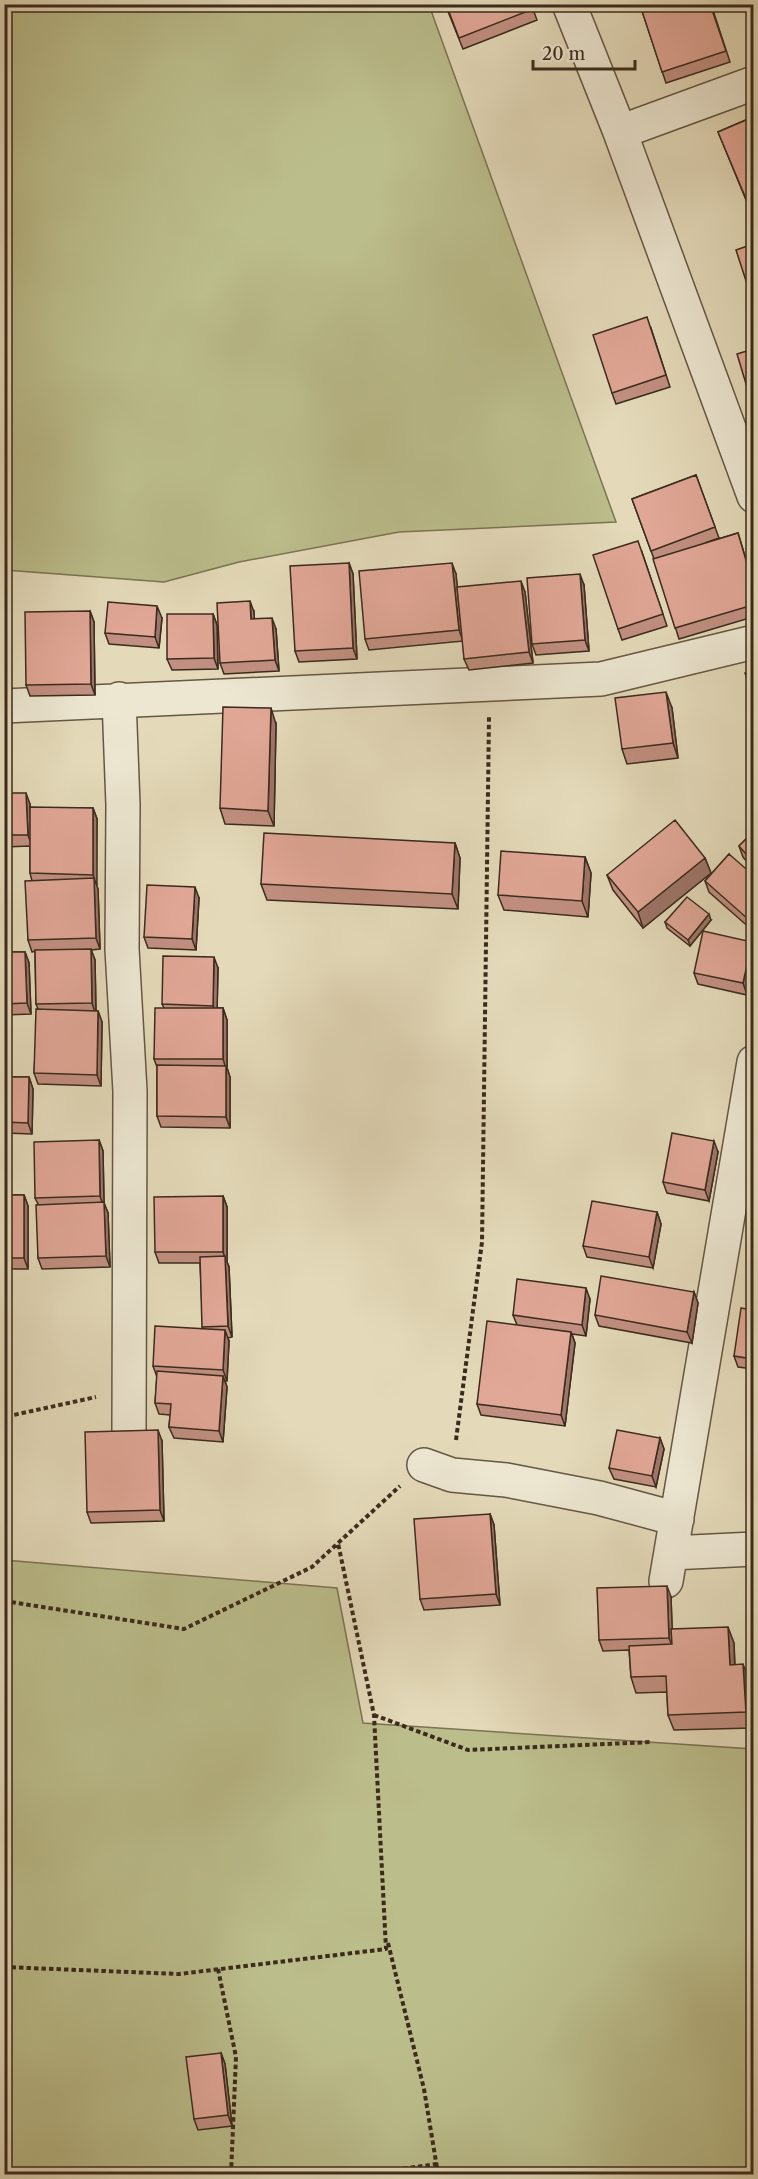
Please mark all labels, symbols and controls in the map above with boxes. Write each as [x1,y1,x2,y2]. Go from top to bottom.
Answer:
scale bar [533,33,635,71]
text: 20 m [542,43,586,65]

